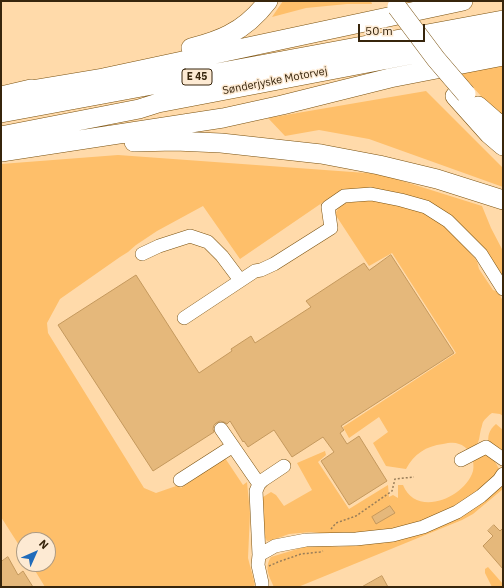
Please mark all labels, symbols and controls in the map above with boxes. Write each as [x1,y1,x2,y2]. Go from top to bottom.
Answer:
scale bar [360,16,427,42]
text: 50 m [365,23,393,38]
street label: Sønderjyske Motorvej [221,64,329,98]
road number: E 45 [182,69,212,85]
north arrow [16,532,56,572]
text: N [36,536,52,552]

